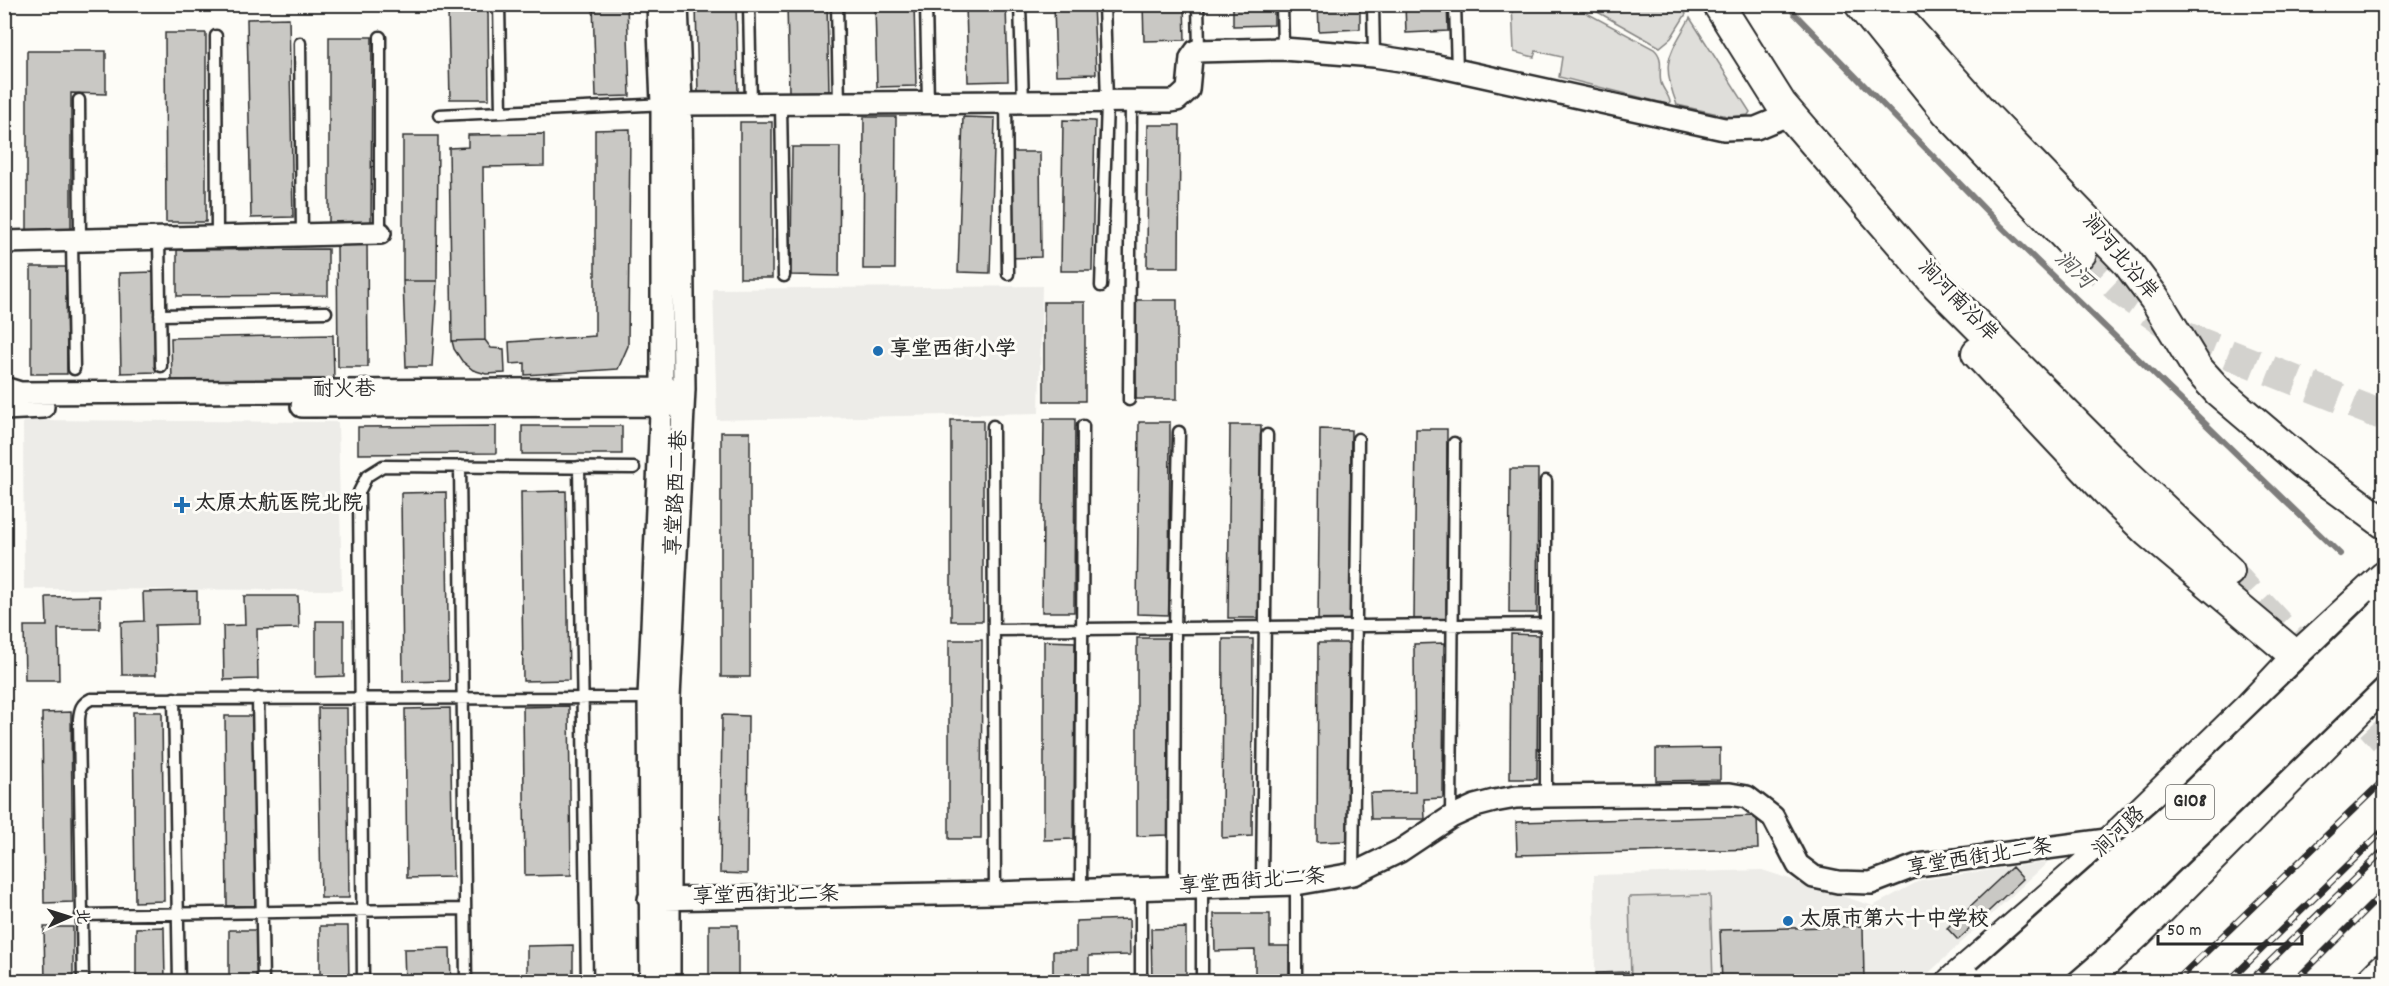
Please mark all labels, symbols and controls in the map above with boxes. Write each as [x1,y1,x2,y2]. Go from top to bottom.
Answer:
street label: 涧河北沿岸 [2074,208,2164,308]
water label: 涧河 [2046,245,2102,300]
street label: 涧河南沿岸 [1910,254,2004,350]
place label: 享堂西街小学 [890,336,1016,366]
marker: 享堂西街小学 [871,344,885,358]
street label: 耐火巷 [313,376,376,406]
street label: 享堂路西二巷 [660,429,696,557]
place label: 太原太航医院北院 [195,490,363,520]
marker: 太原太航医院北院 [173,496,191,514]
road number: G108 [2166,785,2214,819]
street label: 涧河路 [2087,800,2153,866]
street label: 享堂西街北二条 [1905,833,2055,885]
street label: 享堂西街北二条 [1178,863,1326,903]
street label: 享堂西街北二条 [692,881,840,913]
north arrow [39,887,99,947]
place label: 太原市第六十中学校 [1800,906,1989,936]
text: 北 [70,908,93,925]
scale bar [2158,908,2302,946]
marker: 太原市第六十中学校 [1781,914,1795,928]
text: 50 m [2167,919,2202,944]

